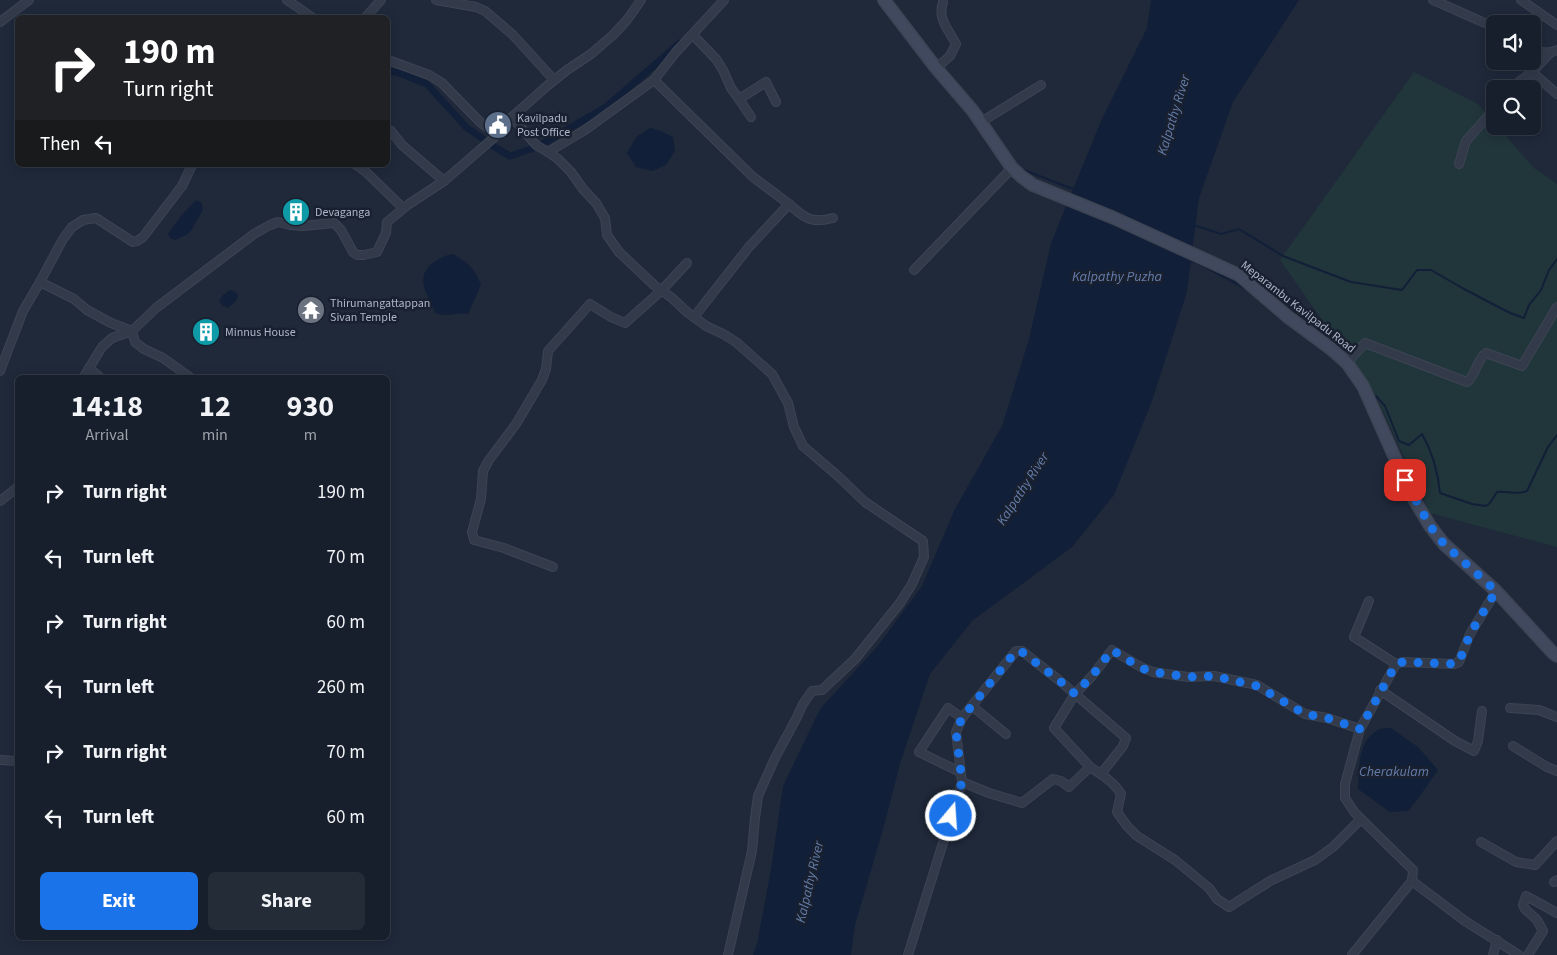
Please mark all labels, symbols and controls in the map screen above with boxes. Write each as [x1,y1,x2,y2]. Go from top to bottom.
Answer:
map controls [1486,15,1541,135]
button: sound [1486,15,1541,70]
text: 190 m [123,27,215,77]
icon: right [40,35,105,100]
water label: Kalpathy River [1152,71,1196,158]
text: Turn right [123,73,213,105]
button: search [1486,80,1541,135]
public building icon: Kavilpadu Post Office [483,110,513,140]
place label: Kavilpadu Post Office [517,110,570,141]
icon: left [90,130,118,158]
text: Then [40,131,80,158]
building icon: Devaganga [281,197,311,227]
place label: Devaganga [315,204,370,221]
street label: Meparambu Kavilpadu Road [1237,257,1359,357]
water label: Kalpathy Puzha [1072,267,1163,287]
temple icon: Thirumangattappan Sivan Temple [296,295,326,325]
place label: Thirumangattappan Sivan Temple [330,295,430,326]
building icon: Minnus House [191,317,221,347]
place label: Minnus House [225,324,296,341]
text: 14:18 [71,385,143,428]
text: 12 [199,385,231,428]
text: 930 [287,385,334,428]
text: Arrival [86,424,129,446]
text: min [202,424,228,446]
text: m [304,424,317,446]
water label: Kalpathy River [992,448,1055,529]
pin [1384,459,1426,501]
icon: arrive [1391,466,1419,494]
icon: right [40,479,68,507]
text: Turn right [83,479,167,506]
text: 190 m [317,479,365,506]
icon: left [40,544,68,572]
text: Turn left [83,544,154,571]
text: 70 m [327,544,365,571]
icon: right [40,609,68,637]
text: Turn right [83,609,167,636]
text: 60 m [327,609,365,636]
icon: left [40,674,68,702]
text: Turn left [83,674,154,701]
text: 260 m [317,674,365,701]
icon: right [40,739,68,767]
text: Turn right [83,739,167,766]
text: 70 m [327,739,365,766]
water label: Cherakulam [1359,762,1429,782]
position arrow [924,789,976,841]
icon: left [40,804,68,832]
text: Turn left [83,804,154,831]
text: 60 m [327,804,365,831]
water label: Kalpathy River [791,838,829,925]
button: Exit [40,872,198,930]
button: Share [208,872,365,930]

